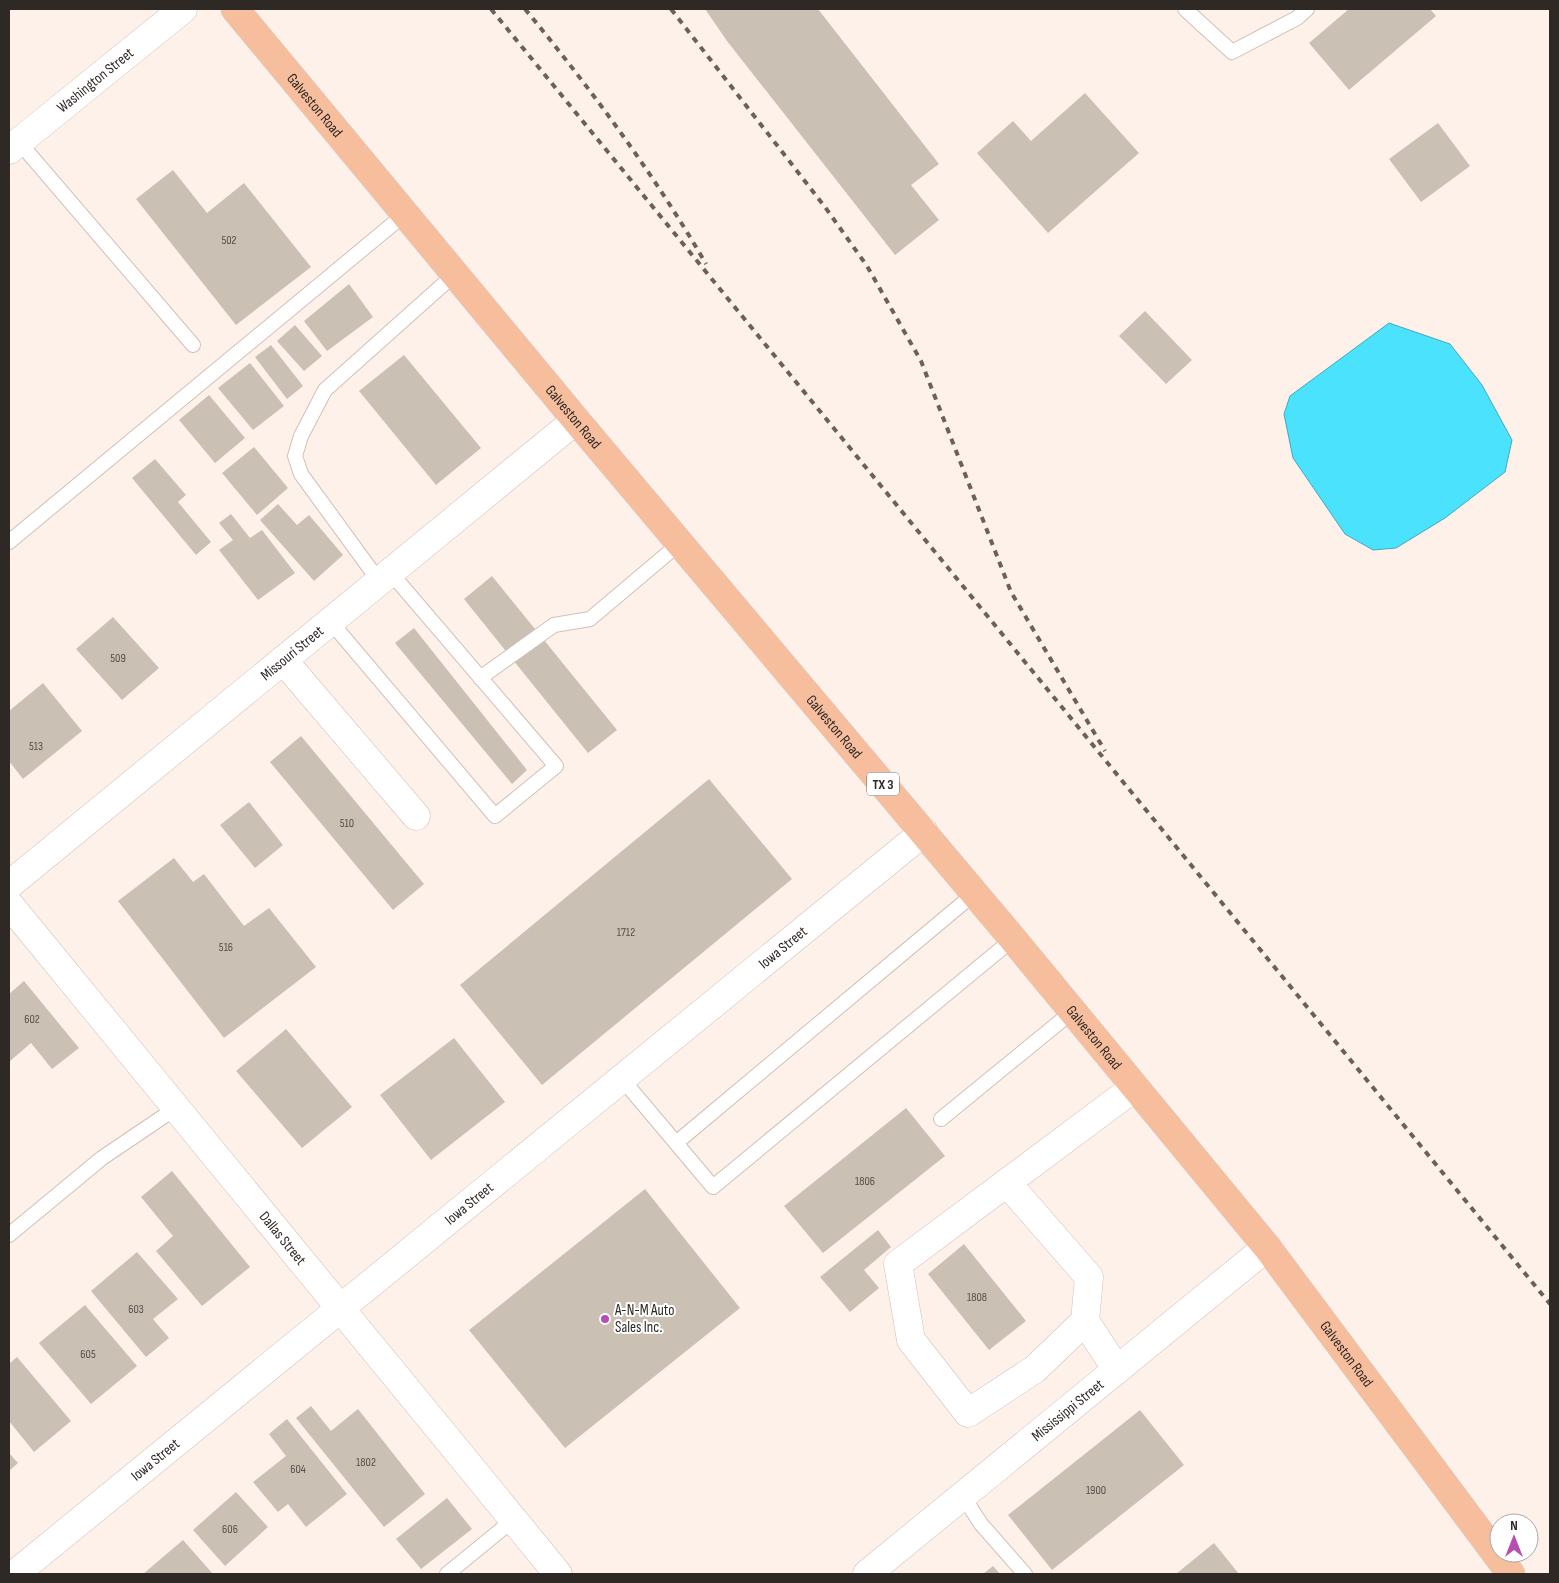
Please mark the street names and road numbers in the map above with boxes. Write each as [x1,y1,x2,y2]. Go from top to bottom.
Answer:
street label: Washington Street [53,43,138,117]
street label: Galveston Road [283,69,347,141]
street label: Galveston Road [541,381,606,453]
street label: Missouri Street [257,621,328,684]
street label: Galveston Road [802,691,867,763]
road number: TX 3 [867,772,899,796]
street label: Iowa Street [755,922,811,973]
street label: Galveston Road [1062,1001,1126,1073]
street label: Iowa Street [441,1178,497,1229]
street label: Dallas Street [255,1207,311,1269]
street label: Galveston Road [1316,1317,1378,1391]
street label: Mississippi Street [1027,1375,1108,1445]
street label: Iowa Street [127,1434,184,1485]

